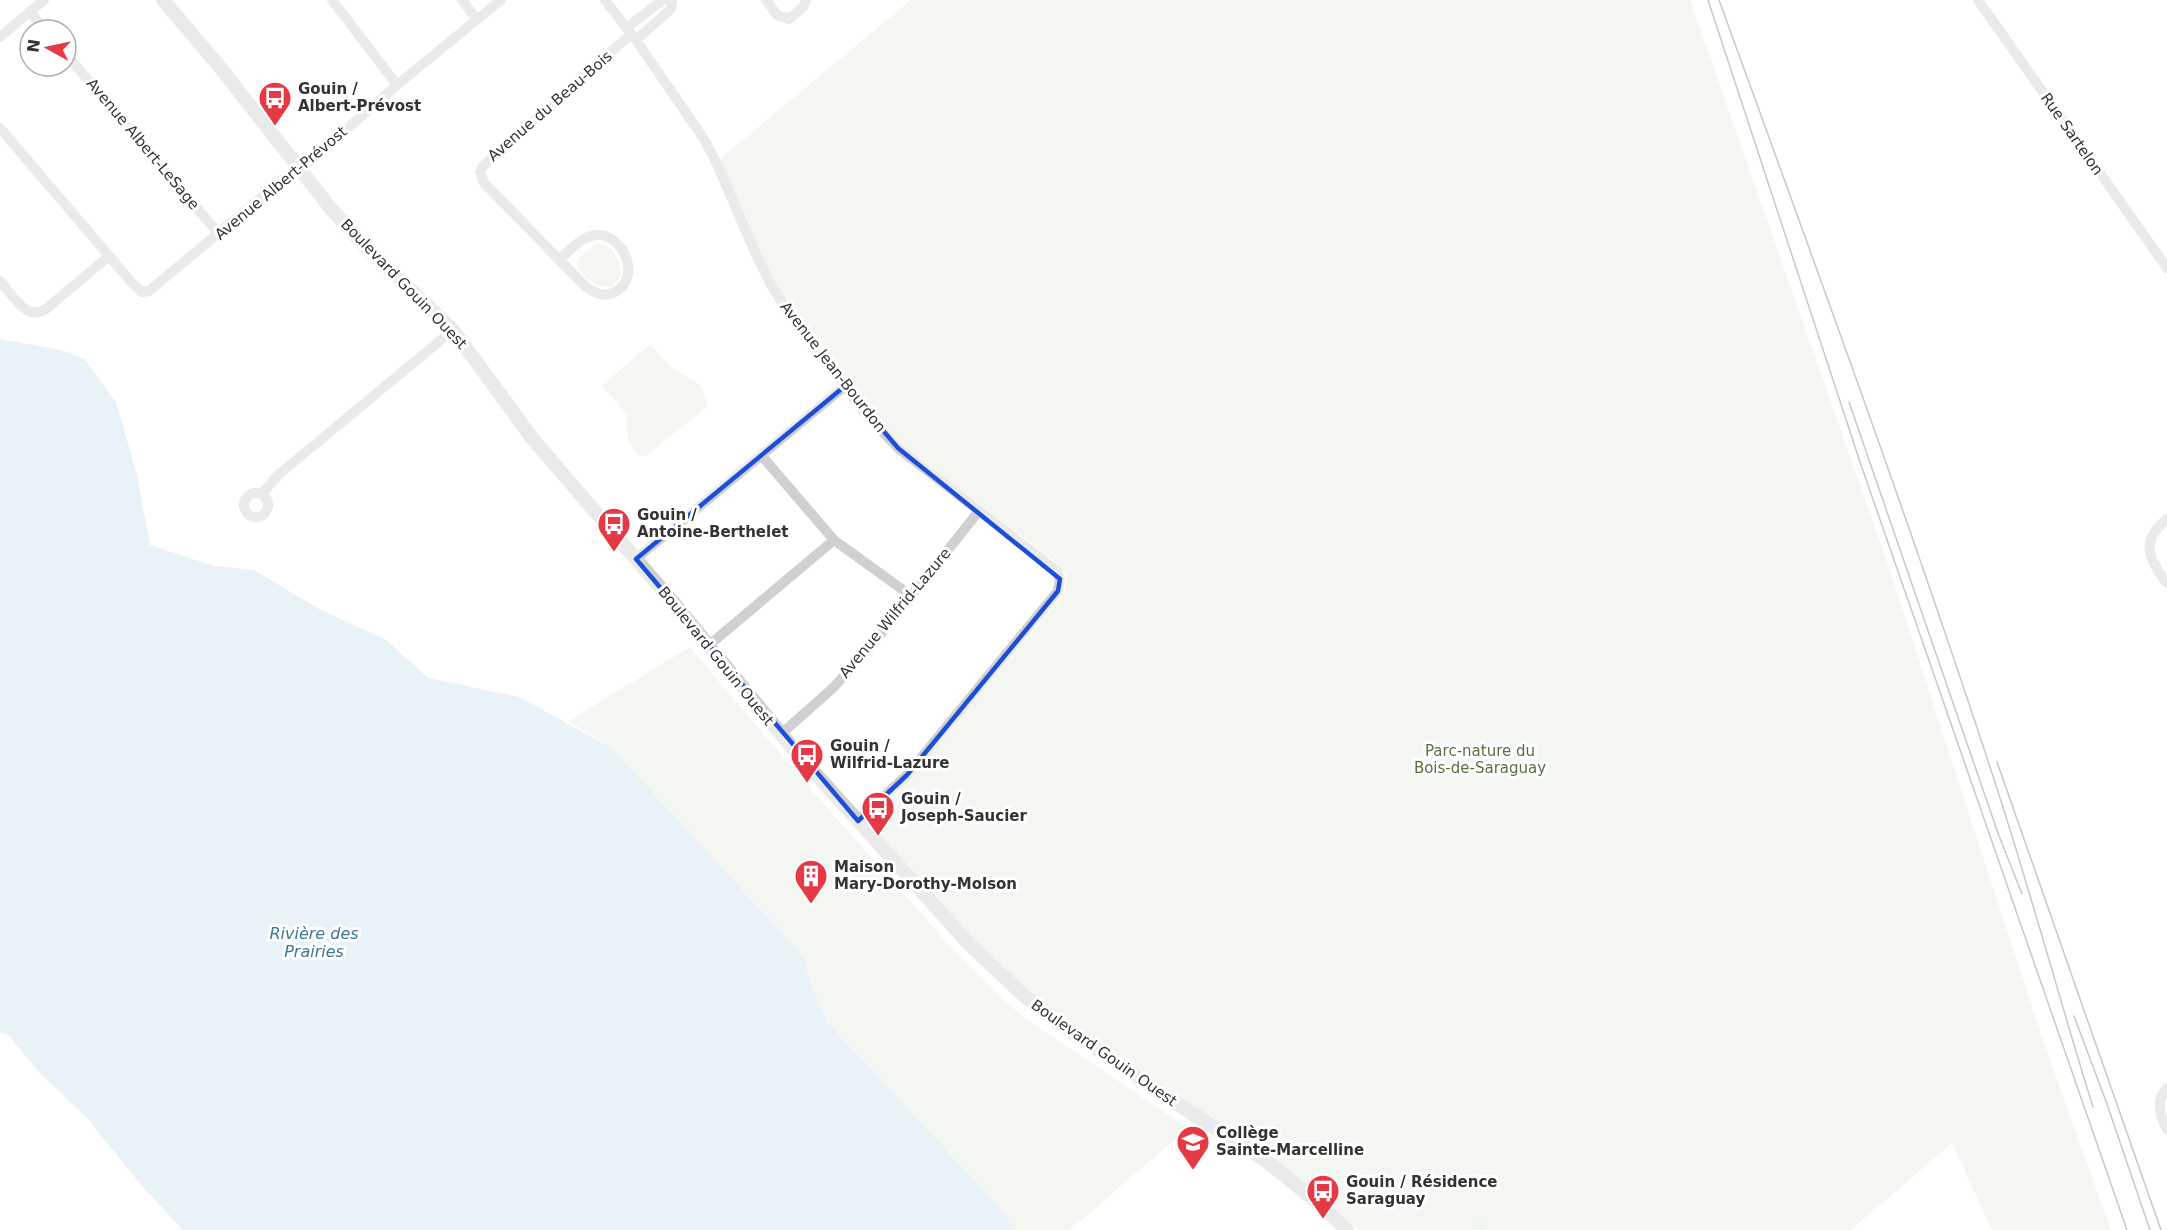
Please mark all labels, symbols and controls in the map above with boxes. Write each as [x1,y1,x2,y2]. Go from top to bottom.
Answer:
north arrow [18,18,78,78]
text: N [23,38,44,54]
street label: Avenue du Beau-Bois [484,47,616,165]
street label: Avenue Albert-LeSage [83,75,203,213]
bus stop icon: Gouin / Albert-Prévost [257,80,293,127]
place label: Gouin / Albert-Prévost [298,80,421,115]
street label: Rue Sartelon [2037,89,2107,179]
street label: Avenue Albert-Prévost [211,122,351,243]
street label: Boulevard Gouin Ouest [337,215,471,353]
street label: Avenue Jean-Bourdon [776,298,890,436]
bus stop icon: Gouin / Antoine-Berthelet [596,506,632,553]
place label: Gouin / Antoine-Berthelet [637,506,789,541]
street label: Avenue Wilfrid-Lazure [835,544,955,682]
street label: Boulevard Gouin Ouest [654,583,778,729]
bus stop icon: Gouin / Wilfrid-Lazure [789,737,825,784]
place label: Gouin / Wilfrid-Lazure [830,737,950,772]
park label: Parc-nature du Bois-de-Saraguay [1414,742,1546,777]
bus stop icon: Gouin / Joseph-Saucier [860,790,896,837]
place label: Gouin / Joseph-Saucier [900,790,1027,825]
building icon: Maison Mary-Dorothy-Molson [793,858,829,905]
place label: Maison Mary-Dorothy-Molson [834,858,1017,893]
water label: Rivière des Prairies [269,924,359,961]
street label: Boulevard Gouin Ouest [1028,996,1180,1110]
school or university icon: Collège Sainte-Marcelline [1175,1124,1211,1171]
place label: Collège Sainte-Marcelline [1216,1124,1364,1159]
bus stop icon: Gouin / Résidence Saraguay [1305,1173,1341,1220]
place label: Gouin / Résidence Saraguay [1346,1173,1498,1208]

